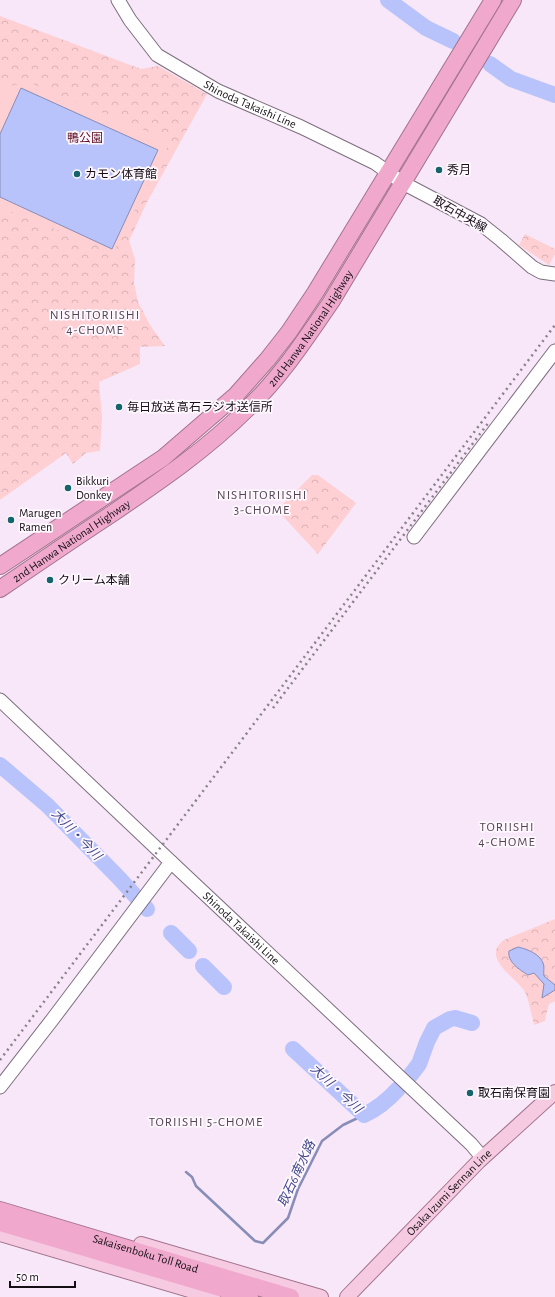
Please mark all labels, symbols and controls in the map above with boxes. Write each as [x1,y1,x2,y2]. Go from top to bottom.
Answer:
street label: Shinoda Takaishi Line [202,78,298,130]
park label: 鴨公園 [67,131,103,144]
place label: 秀月 [447,163,471,176]
marker: 秀月 [434,165,444,175]
place label: カモン体育館 [85,167,157,180]
marker: カモン体育館 [72,169,82,179]
street label: 取石中央線 [431,193,489,234]
street label: 2nd Hanwa National Highway [266,268,356,389]
district label: NISHITORIISHI 4-CHOME [50,309,140,337]
place label: 毎日放送 高石ラジオ送信所 [127,400,273,413]
marker: 毎日放送 高石ラジオ送信所 [114,402,124,412]
place label: Bikkuri Donkey [76,475,112,502]
marker: Bikkuri Donkey [63,483,73,493]
district label: NISHITORIISHI 3-CHOME [217,489,307,517]
street label: 2nd Hanwa National Highway [10,497,133,585]
place label: Marugen Ramen [19,507,61,533]
marker: Marugen Ramen [6,515,16,525]
place label: クリーム本舗 [58,574,130,586]
marker: クリーム本舗 [45,575,55,585]
water label: 大川・今川 [49,806,105,864]
district label: TORIISHI 4-CHOME [478,821,536,849]
street label: Shinoda Takaishi Line [201,889,282,967]
water label: 大川・今川 [308,1061,366,1117]
place label: 取石南保育園 [478,1086,550,1099]
marker: 取石南保育園 [465,1088,475,1098]
district label: TORIISHI 5-CHOME [149,1116,263,1129]
water label: 取石6南水路 [275,1138,318,1209]
street label: Osaka Izumi Sennan Line [404,1147,494,1238]
street label: Sakaisenboku Toll Road [92,1232,200,1275]
scale bar [10,1263,75,1289]
text: 50 m [16,1271,39,1283]

